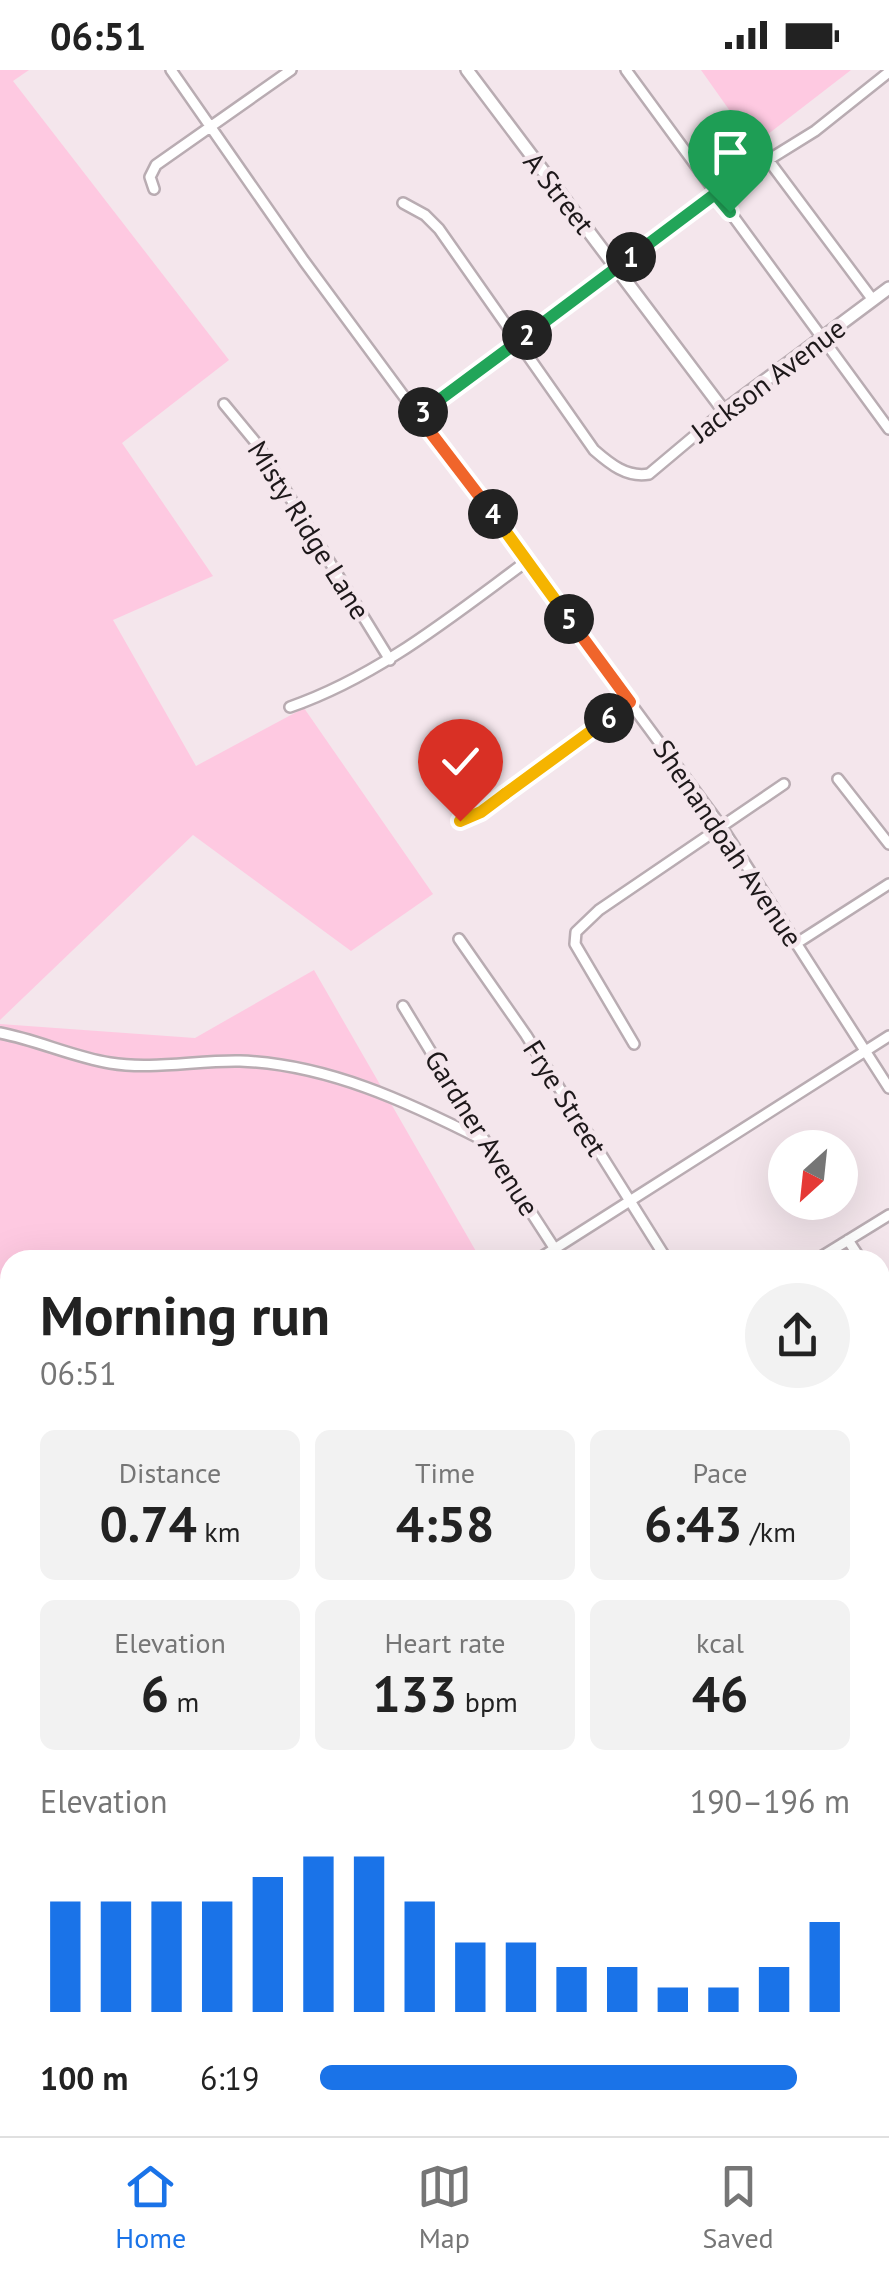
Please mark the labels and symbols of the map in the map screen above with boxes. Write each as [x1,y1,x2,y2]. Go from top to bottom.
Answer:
pin [688,110,773,213]
street label: A Street [516,144,603,242]
pin: 1 [606,232,656,282]
street label: Jackson Avenue [682,309,852,450]
pin: 2 [502,310,552,360]
pin: 3 [398,387,448,437]
street label: Misty Ridge Lane [240,434,379,626]
pin: 4 [468,489,518,539]
pin: 5 [544,594,594,644]
pin: 6 [584,693,634,743]
pin [418,719,503,822]
street label: Shenandoah Avenue [645,732,811,953]
street label: Frye Street [515,1033,616,1163]
street label: Gardner Avenue [417,1043,548,1223]
north arrow [768,1130,858,1220]

